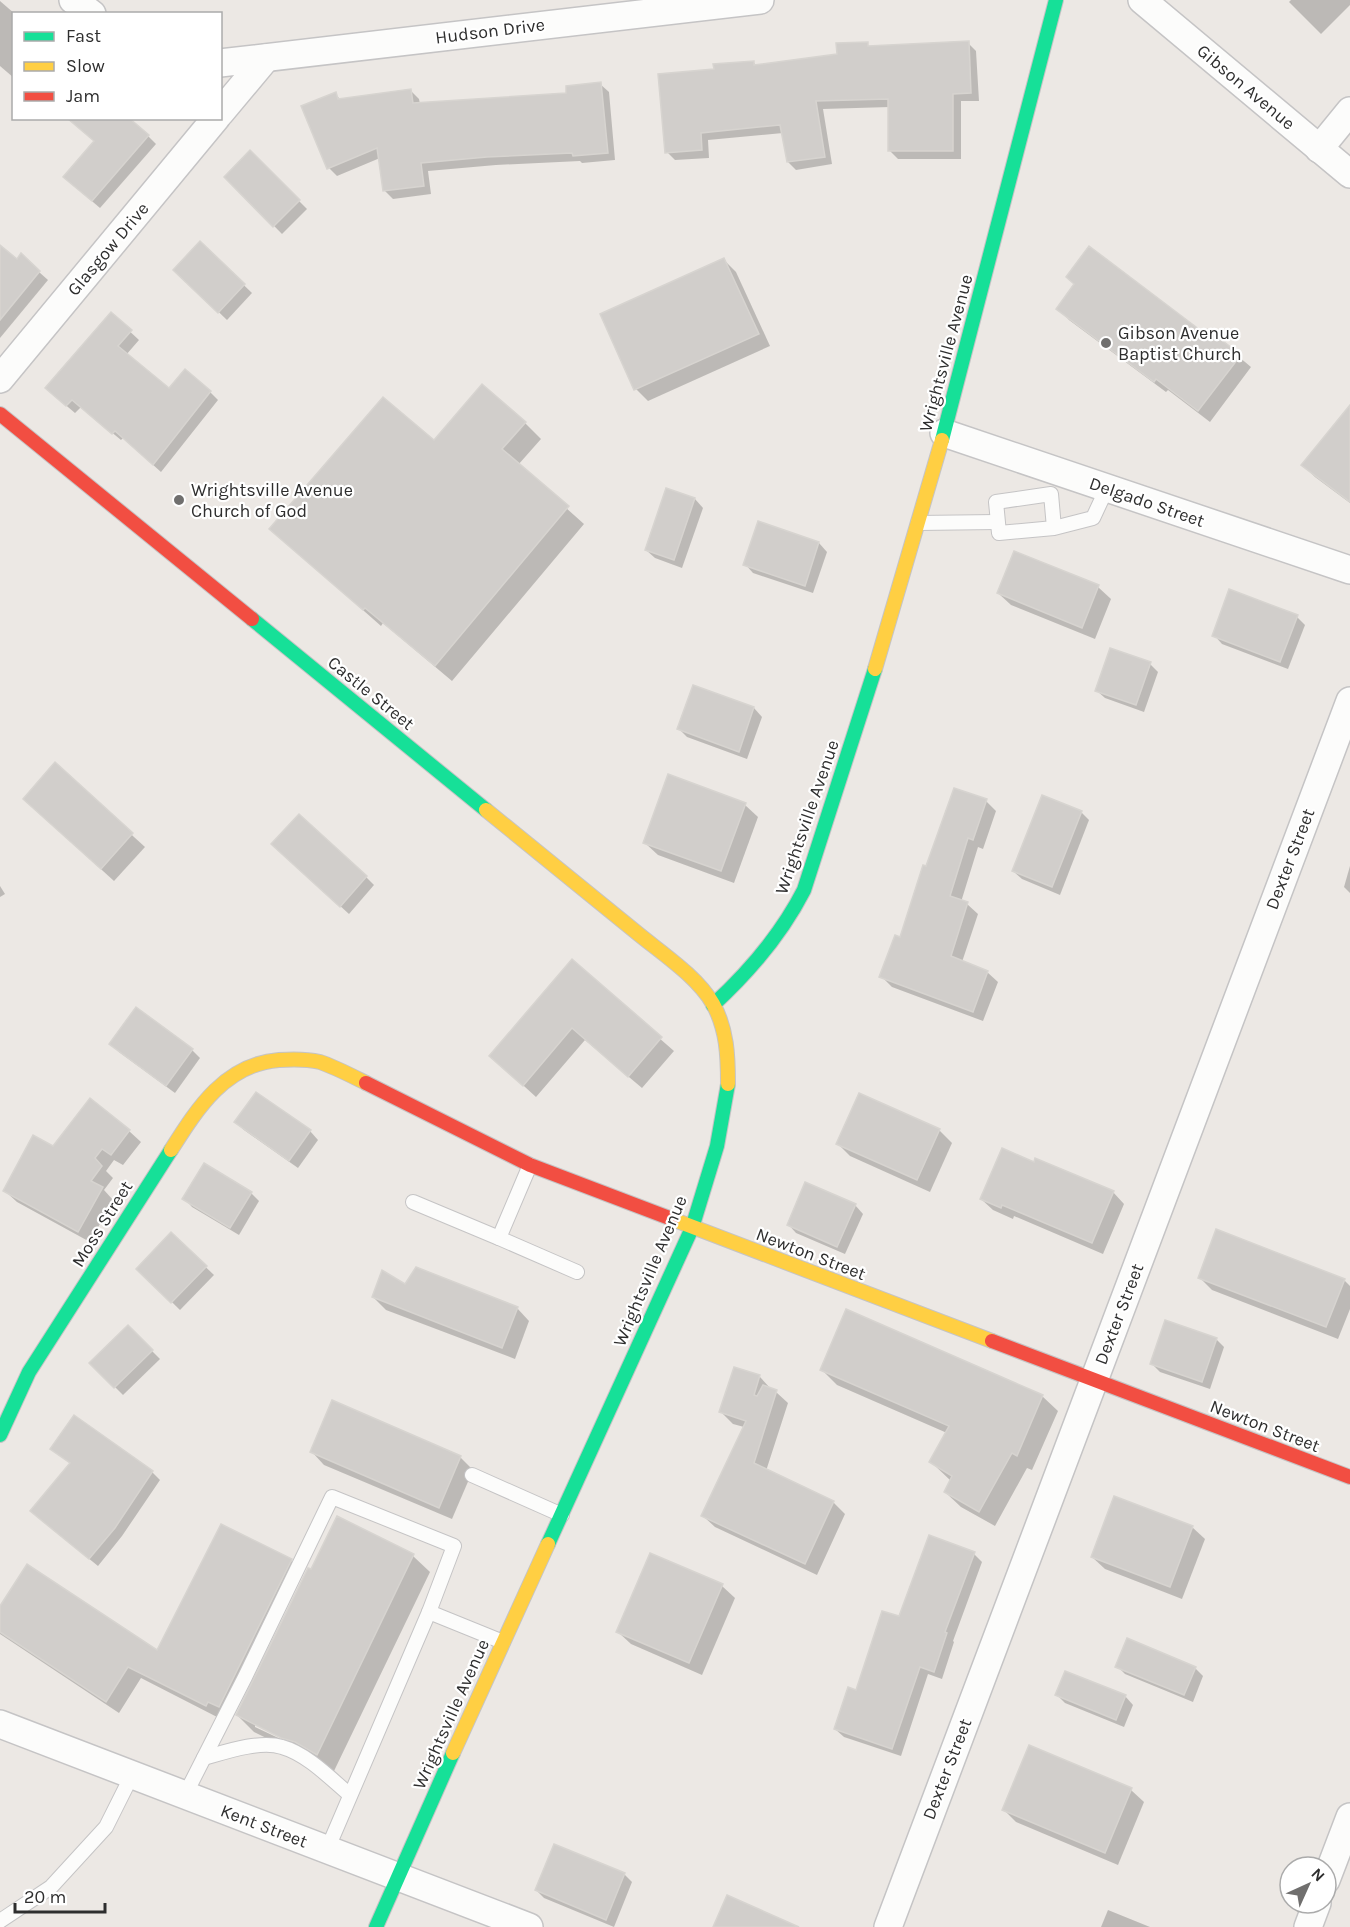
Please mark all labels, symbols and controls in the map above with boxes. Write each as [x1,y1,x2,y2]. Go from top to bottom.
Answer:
legend [12,12,222,120]
street label: Hudson Drive [434,13,546,49]
text: Fast [66,25,101,47]
street label: Gibson Avenue [1192,40,1300,134]
text: Slow [66,55,105,77]
text: Jam [66,85,100,107]
street label: Glasgow Drive [62,198,154,300]
street label: Wrightsville Avenue [914,272,978,434]
place label: Gibson Avenue Baptist Church [1118,322,1242,365]
marker: Gibson Avenue Baptist Church [1099,336,1113,350]
street label: Delgado Street [1086,472,1208,532]
place label: Wrightsville Avenue Church of God [191,479,353,522]
marker: Wrightsville Avenue Church of God [172,493,186,507]
street label: Castle Street [323,651,419,735]
street label: Wrightsville Avenue [770,737,844,897]
street label: Dexter Street [1261,805,1319,913]
street label: Moss Street [67,1177,137,1271]
street label: Wrightsville Avenue [608,1192,692,1350]
street label: Newton Street [753,1223,869,1285]
street label: Dexter Street [1090,1260,1148,1368]
street label: Newton Street [1207,1395,1323,1457]
street label: Wrightsville Avenue [408,1636,494,1792]
street label: Dexter Street [918,1715,976,1823]
street label: Kent Street [217,1799,311,1853]
north arrow [1278,1855,1338,1915]
text: N [1307,1864,1329,1886]
scale bar [15,1876,105,1914]
text: 20 m [24,1886,66,1908]

